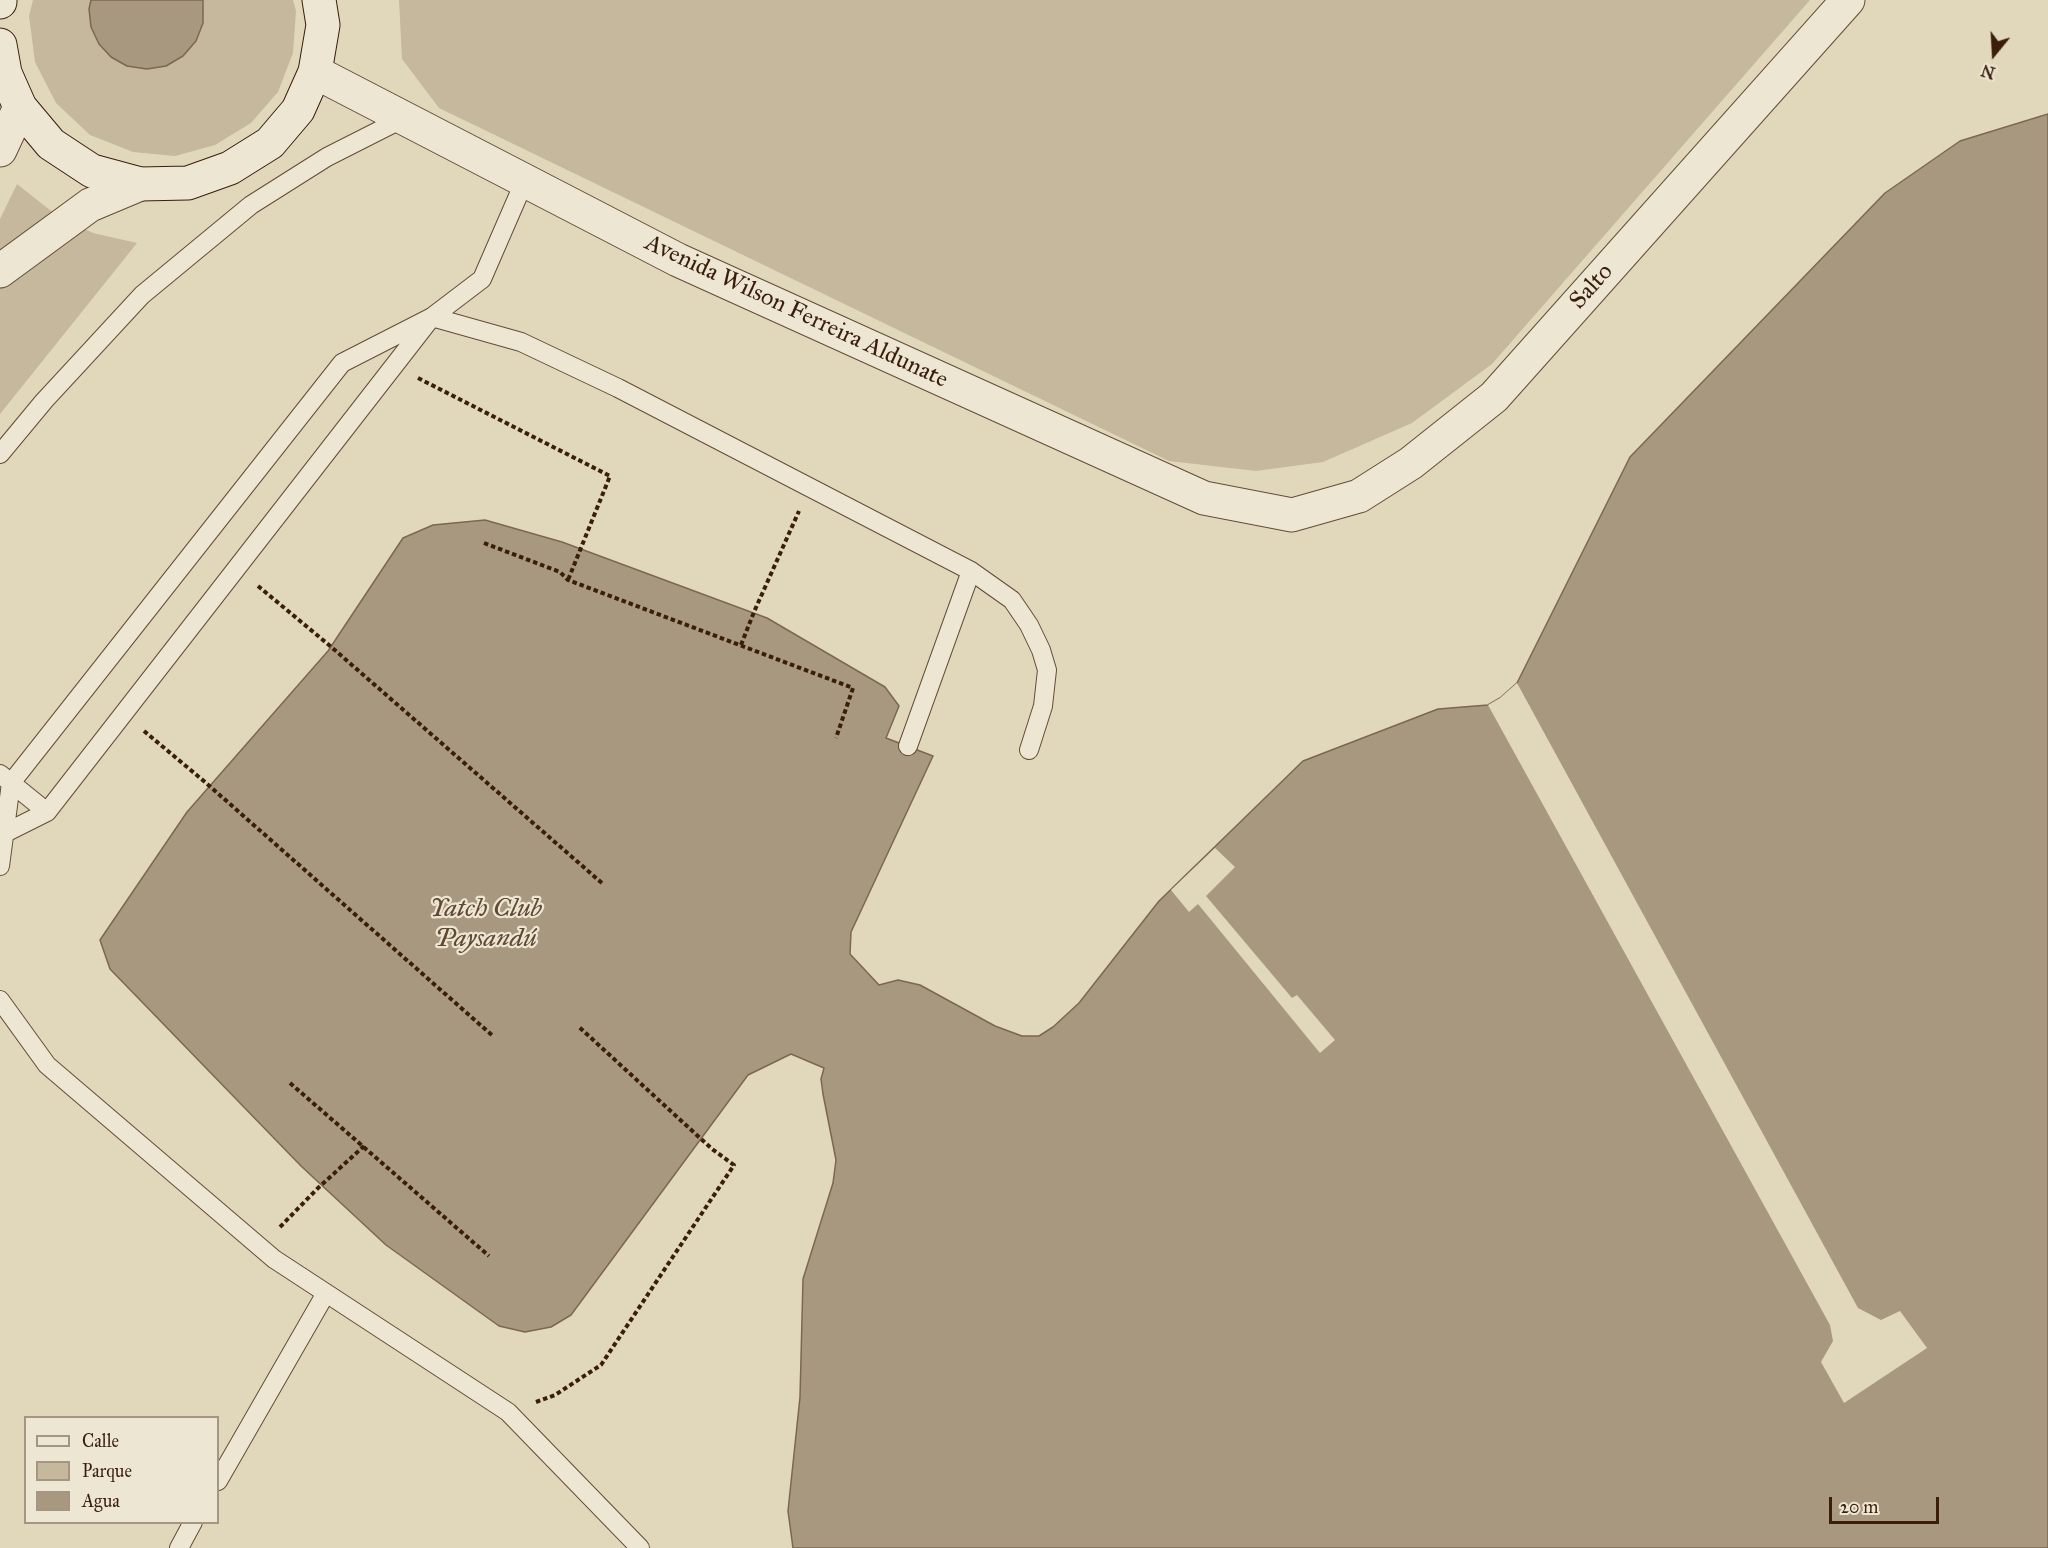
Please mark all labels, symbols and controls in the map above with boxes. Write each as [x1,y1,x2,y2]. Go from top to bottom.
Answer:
north arrow [1964,24,2024,84]
text: N [1979,60,1998,83]
street label: Avenida Wilson Ferreira Aldunate [640,229,952,395]
street label: Salto [1564,258,1620,316]
water label: Yatch Club Paysandú [430,894,542,956]
legend [24,1416,219,1524]
text: Calle [82,1430,119,1452]
text: Parque [82,1460,132,1482]
scale bar [1832,1485,1942,1523]
text: Agua [82,1490,120,1512]
text: 20 m [1840,1496,1878,1518]

